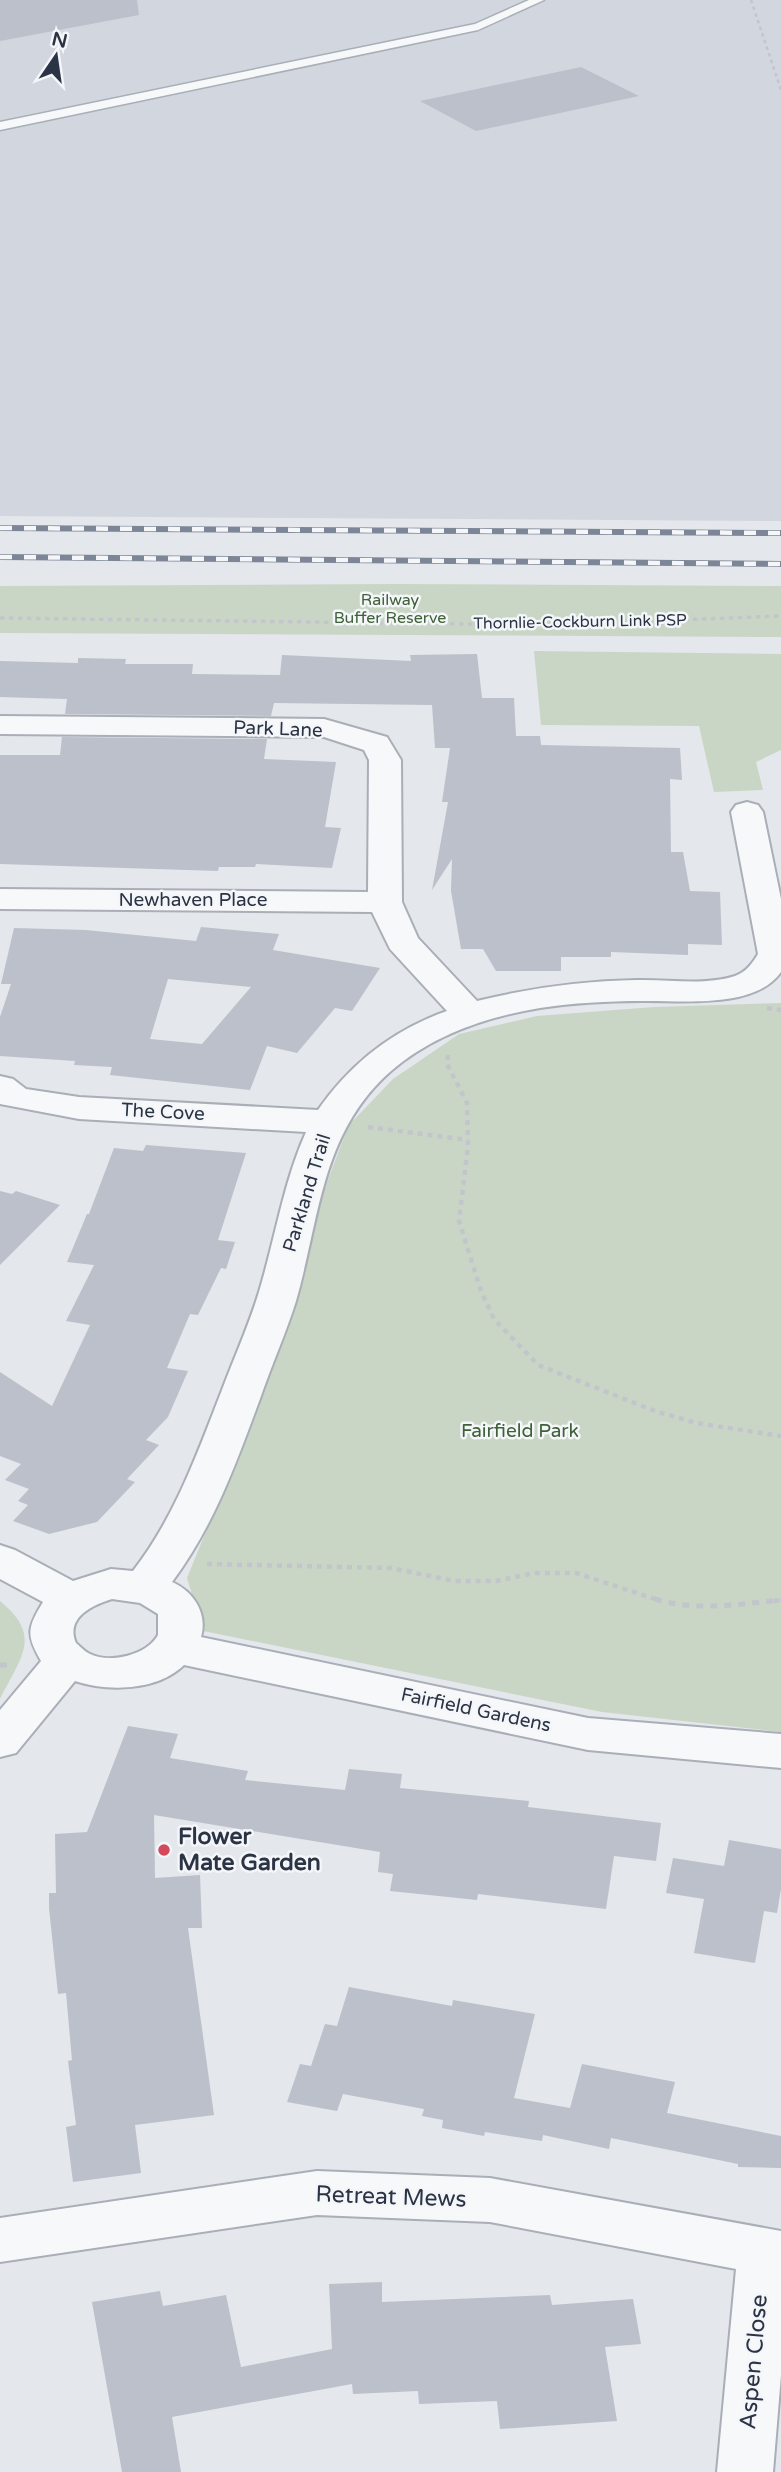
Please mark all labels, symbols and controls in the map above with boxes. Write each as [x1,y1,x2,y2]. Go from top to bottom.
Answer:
north arrow [21,21,91,91]
text: N [50,28,70,53]
park label: Railway Buffer Reserve [334,590,446,628]
street label: Thornlie-Cockburn Link PSP [473,610,687,634]
street label: Park Lane [233,716,323,742]
street label: Newhaven Place [119,889,267,911]
street label: The Cove [121,1099,205,1125]
street label: Parkland Trail [279,1131,335,1255]
park label: Fairfield Park [461,1420,579,1442]
street label: Fairfield Gardens [399,1683,553,1737]
place label: Flower Mate Garden [178,1823,321,1877]
marker: Flower Mate Garden [156,1842,172,1858]
street label: Retreat Mews [315,2180,467,2214]
street label: Aspen Close [734,2293,774,2431]

